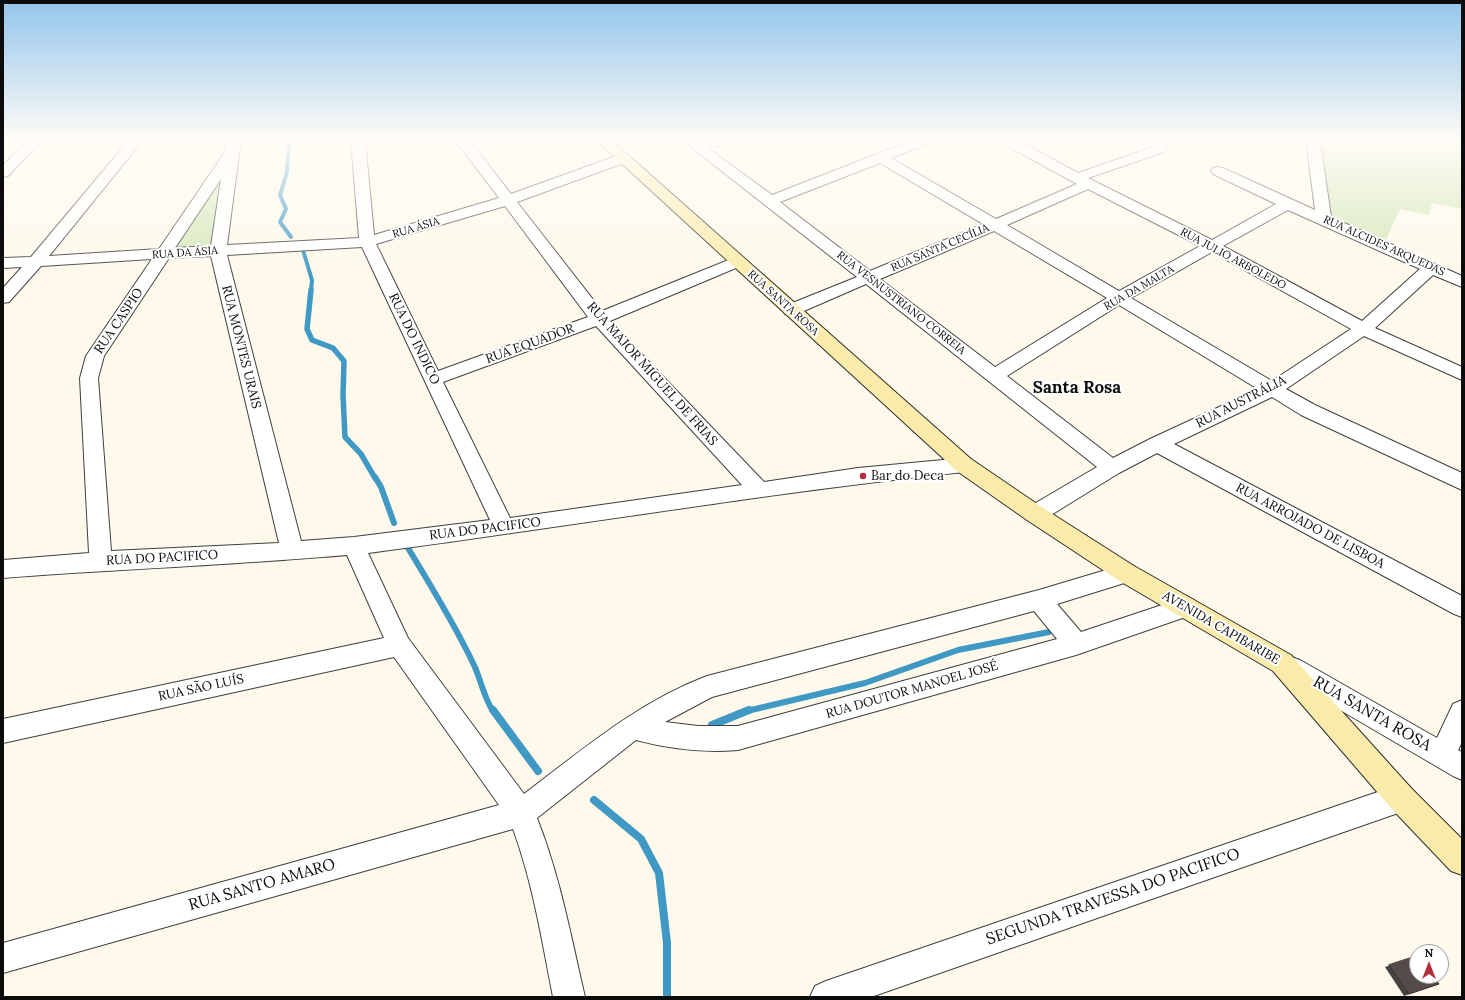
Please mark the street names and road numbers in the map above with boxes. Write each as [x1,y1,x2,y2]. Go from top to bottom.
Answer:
street label: RUA ALCIDES ARQUEDAS [1321,213,1447,279]
street label: RUA ÁSIA [391,215,441,241]
street label: RUA SANTA CECÍLIA [889,221,991,275]
street label: RUA JULIO ARBOLEDO [1178,225,1288,293]
street label: RUA DA ÁSIA [152,244,218,262]
street label: RUA VESNUSTRIANO CORREIA [834,249,968,357]
street label: RUA DA MALTA [1102,263,1176,313]
street label: RUA SANTA ROSA [745,267,821,339]
street label: RUA MONTES URAIS [218,284,264,410]
street label: RUA CASPIO [91,285,147,357]
street label: RUA DO INDICO [385,291,443,387]
street label: RUA MAJOR MIGUEL DE FRIAS [583,299,721,449]
street label: RUA EQUADOR [484,321,576,367]
street label: RUA AUSTRÁLIA [1193,372,1289,432]
street label: RUA ARROJADO DE LISBOA [1233,480,1387,572]
street label: RUA DO PACIFICO [428,514,542,544]
street label: RUA DO PACIFICO [106,547,218,569]
street label: AVENIDA CAPIBARIBE [1159,588,1283,668]
street label: RUA DOUTOR MANOEL JOSÉ [824,658,1000,722]
street label: RUA SÃO LUÍS [157,671,245,705]
street label: RUA SANTA ROSA [1310,672,1434,756]
street label: SEGUNDA TRAVESSA DO PACIFICO [984,844,1242,950]
street label: RUA SANTO AMARO [186,855,338,915]

